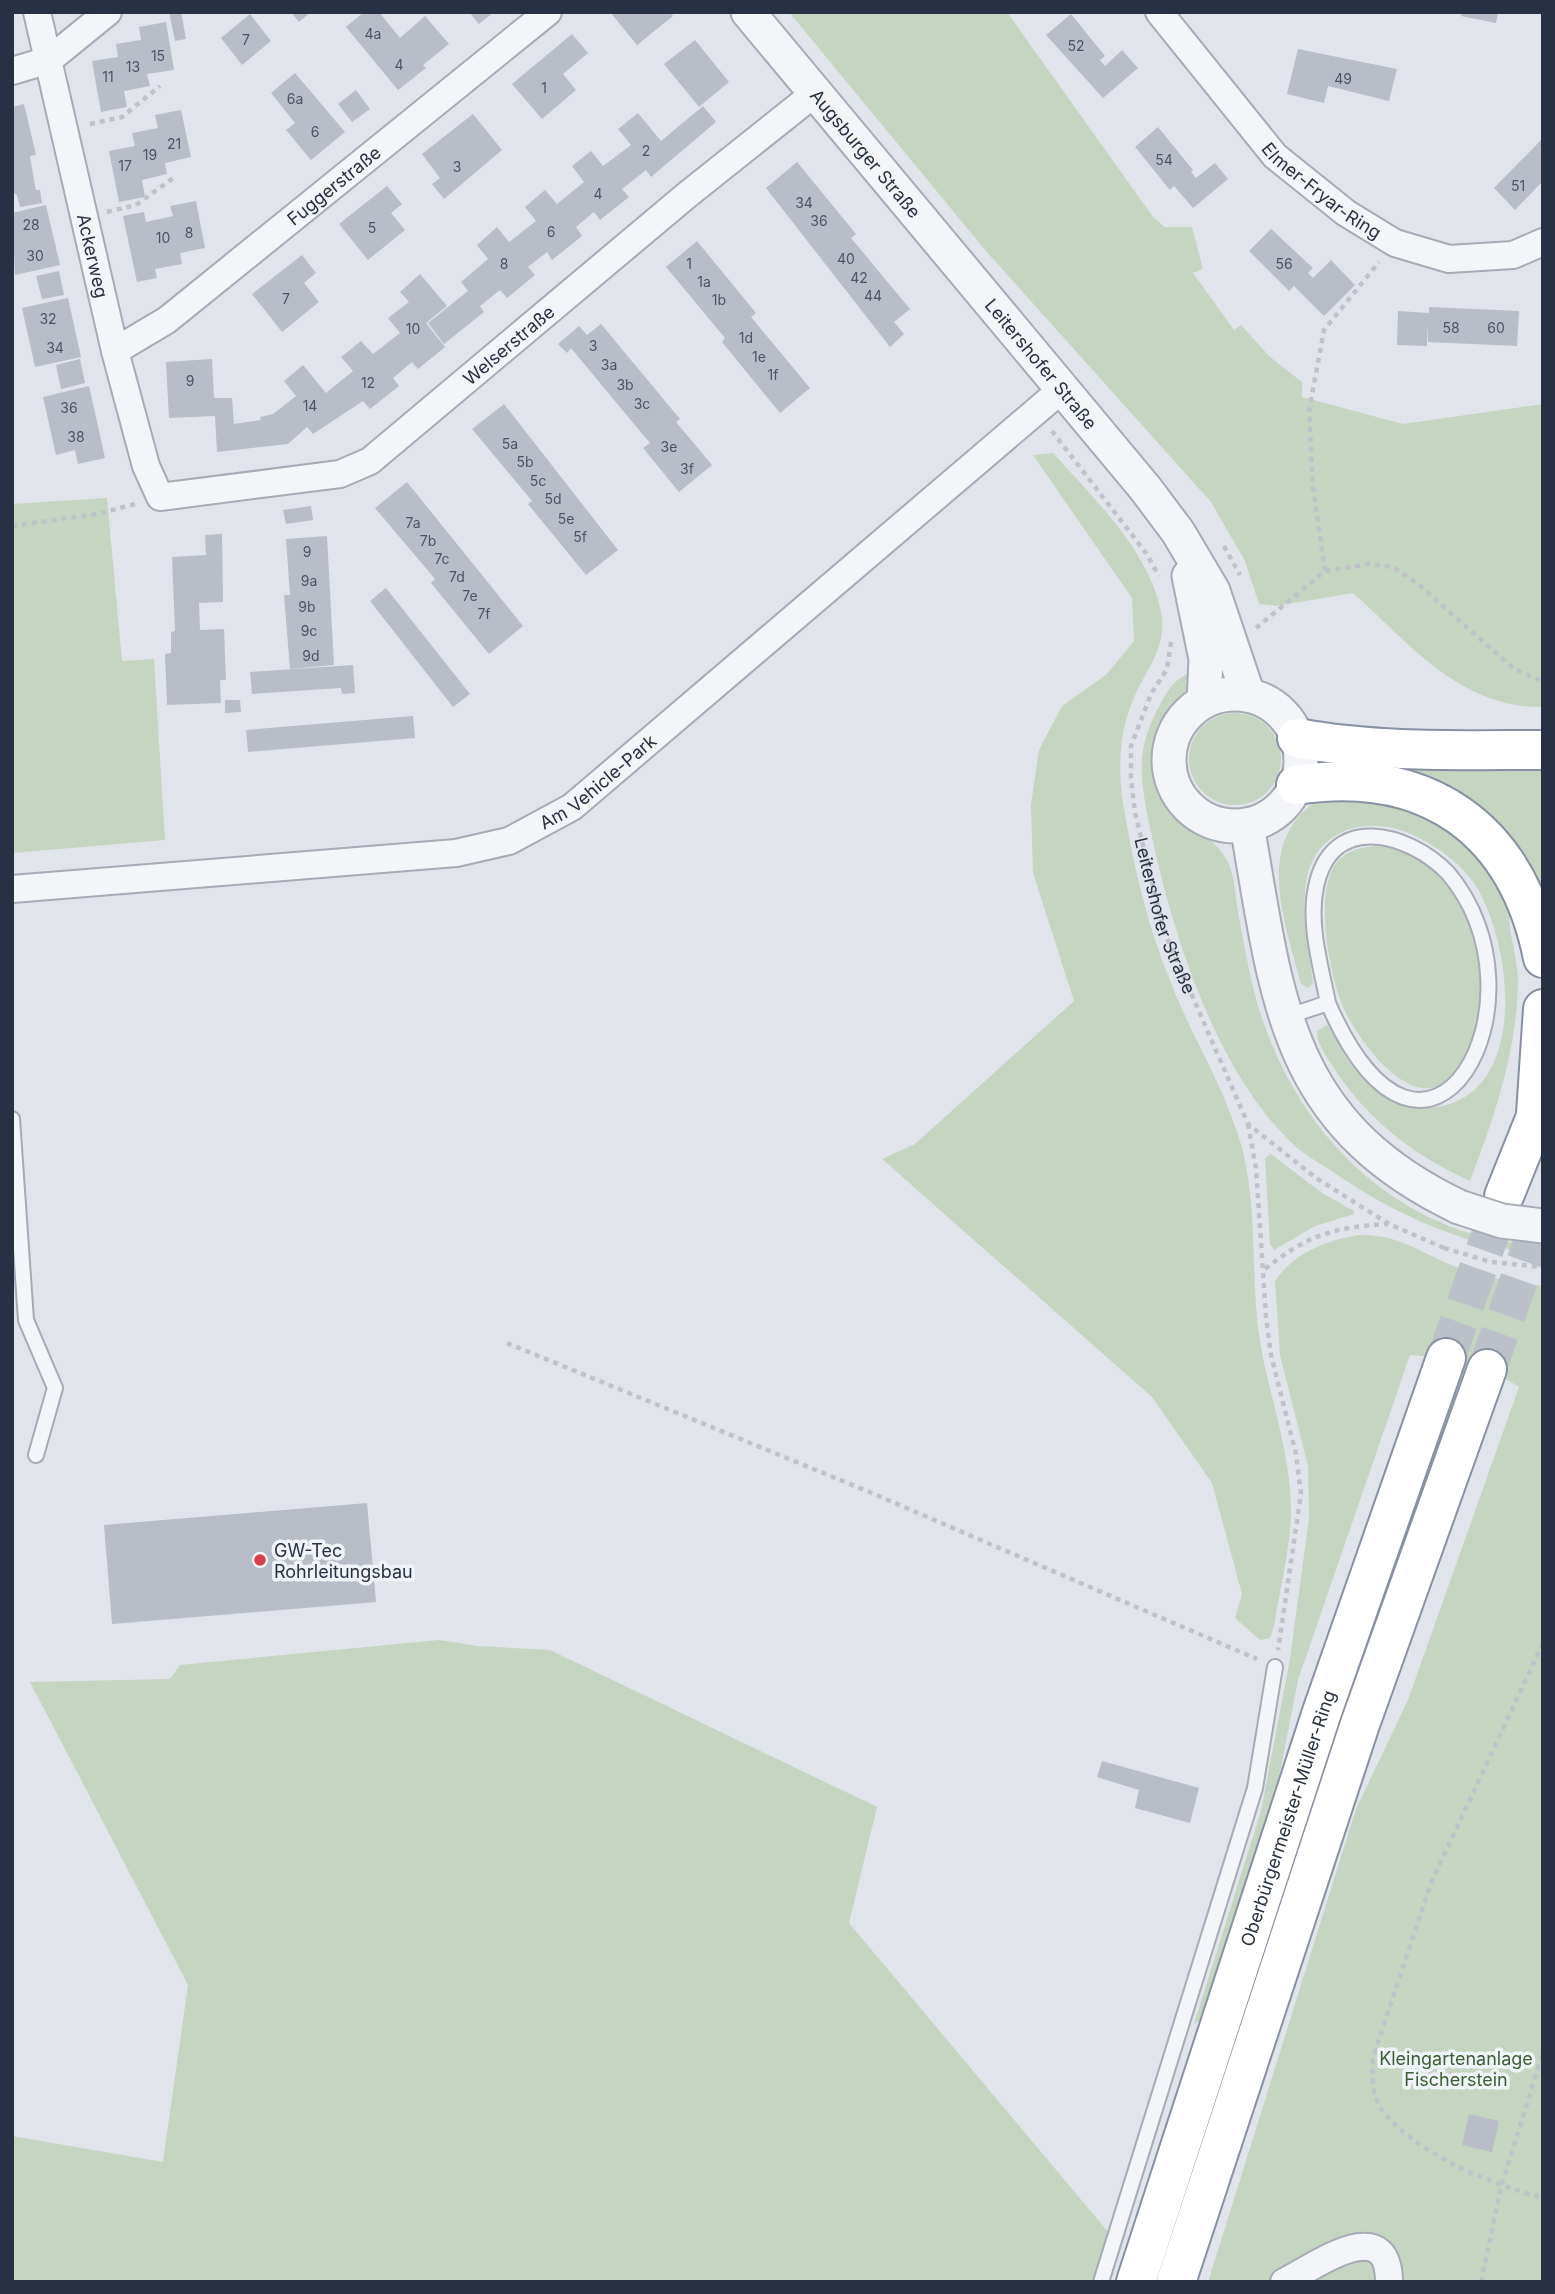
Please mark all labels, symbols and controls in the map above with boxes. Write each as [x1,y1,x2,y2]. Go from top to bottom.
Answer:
house number: 4a [365,25,381,42]
house number: 7 [242,31,250,48]
house number: 52 [1067,37,1085,54]
house number: 15 [151,47,165,64]
house number: 4 [394,56,404,73]
house number: 13 [126,58,140,75]
house number: 11 [102,68,114,85]
house number: 49 [1334,70,1352,87]
house number: 1 [541,79,547,96]
street label: Augsburger Straße [806,85,926,222]
house number: 6a [287,90,303,107]
house number: 6 [311,123,319,140]
house number: 21 [167,135,181,152]
street label: Elmer-Fryar-Ring [1258,138,1385,243]
street label: Fuggerstraße [283,141,385,229]
house number: 2 [642,142,650,159]
house number: 19 [143,146,157,163]
house number: 54 [1155,151,1173,168]
house number: 17 [118,157,132,174]
house number: 3 [453,158,461,175]
house number: 51 [1511,177,1525,194]
house number: 4 [593,185,603,202]
house number: 34 [795,194,813,211]
street label: Ackerweg [73,212,113,300]
house number: 36 [810,212,828,229]
house number: 28 [22,216,40,233]
house number: 5 [368,219,376,236]
house number: 6 [547,223,555,240]
house number: 8 [185,224,193,241]
house number: 10 [156,229,170,246]
house number: 30 [26,247,44,264]
house number: 40 [837,250,855,267]
house number: 8 [500,255,508,272]
house number: 1 [686,255,692,272]
house number: 56 [1275,255,1293,272]
house number: 42 [850,269,868,286]
house number: 1a [697,273,711,290]
house number: 44 [864,287,882,304]
house number: 7 [282,290,290,307]
house number: 1b [712,291,726,308]
street label: Leitershofer Straße [981,294,1102,433]
street label: Welserstraße [459,301,558,389]
house number: 32 [39,310,57,327]
house number: 58 [1442,319,1460,336]
house number: 60 [1487,319,1505,336]
house number: 10 [406,320,420,337]
house number: 1d [739,329,753,346]
house number: 3 [589,337,597,354]
house number: 34 [46,339,64,356]
house number: 1e [752,348,766,365]
house number: 3a [601,356,617,373]
house number: 1f [768,366,778,383]
house number: 9 [186,372,194,389]
house number: 12 [361,374,375,391]
house number: 3b [616,376,634,393]
house number: 3c [634,395,650,412]
house number: 14 [303,397,317,414]
house number: 36 [60,399,78,416]
house number: 38 [67,428,85,445]
house number: 5a [502,435,518,452]
house number: 3e [661,438,677,455]
house number: 5b [516,453,534,470]
house number: 3f [680,460,694,477]
house number: 5c [530,472,546,489]
house number: 5d [544,490,562,507]
house number: 5e [558,510,574,527]
house number: 7a [405,514,421,531]
house number: 5f [573,528,587,545]
house number: 7b [420,532,436,549]
house number: 9 [303,543,311,560]
house number: 7c [434,550,450,567]
house number: 7d [449,568,465,585]
house number: 9a [301,572,317,589]
house number: 7e [462,587,478,604]
house number: 9b [298,598,316,615]
house number: 7f [477,605,491,622]
house number: 9c [301,622,317,639]
house number: 9d [302,647,320,664]
street label: Am Vehicle-Park [536,730,660,833]
street label: Leitershofer Straße [1131,835,1200,997]
place label: GW-Tec Rohrleitungsbau [274,1540,413,1582]
marker: GW-Tec Rohrleitungsbau [252,1552,268,1568]
street label: Oberbürgermeister-Müller-Ring [1236,1687,1339,1949]
park label: Kleingartenanlage Fischerstein [1379,2048,1533,2090]

